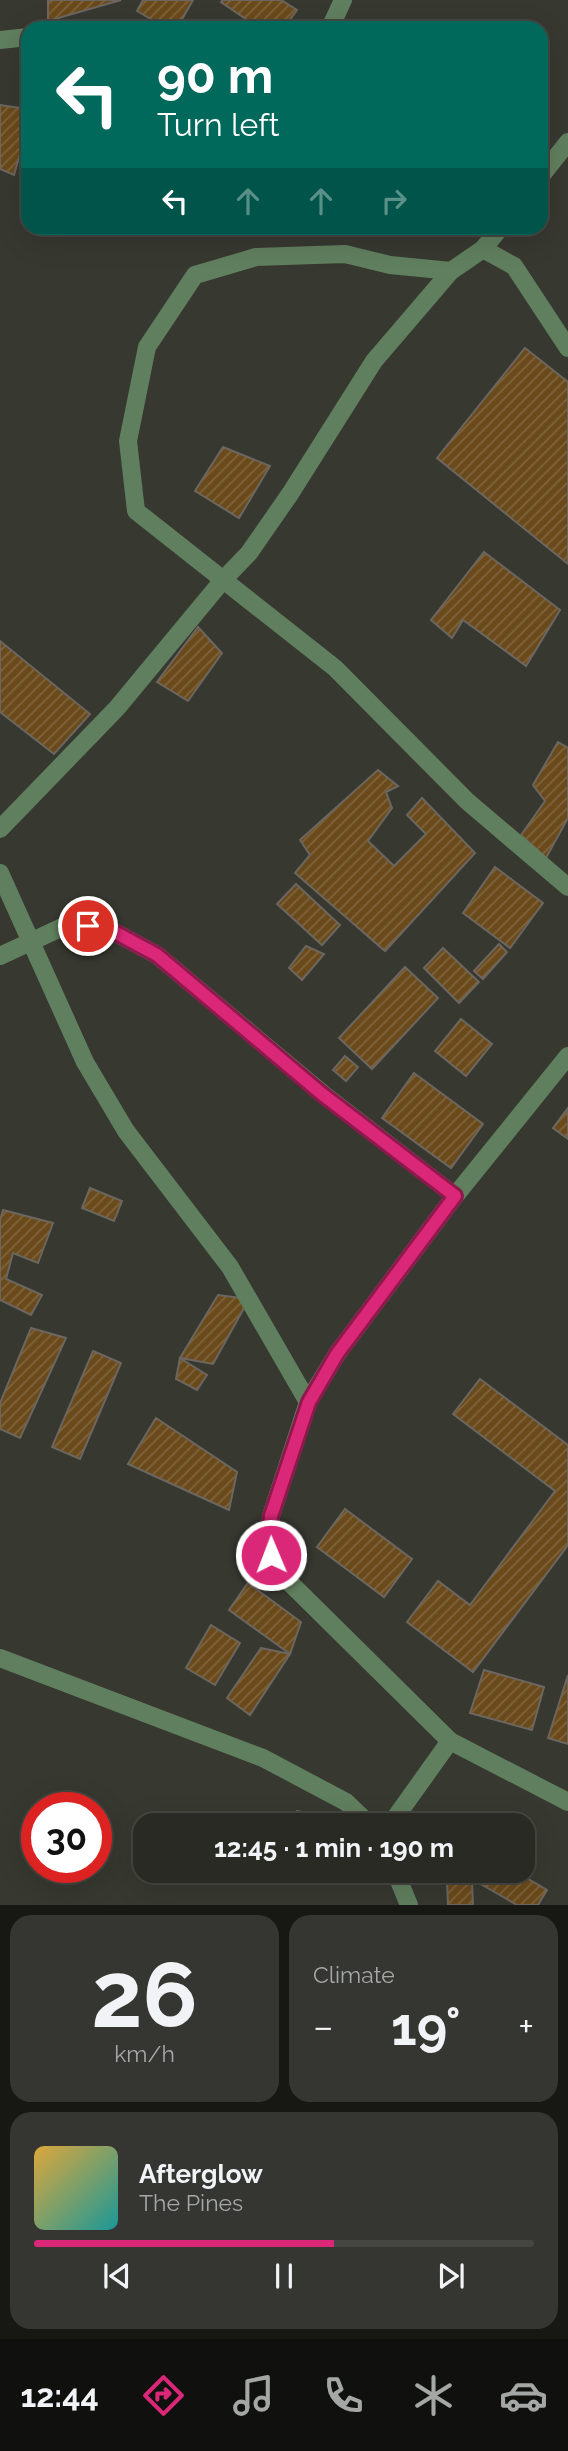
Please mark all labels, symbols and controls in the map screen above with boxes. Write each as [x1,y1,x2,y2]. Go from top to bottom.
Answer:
text: 90 m [157,47,273,104]
icon: left [42,49,133,140]
text: Turn left [157,106,279,143]
icon: left [156,182,194,220]
icon: ahead [229,182,267,220]
icon: ahead [302,182,340,220]
icon: right [375,182,413,220]
pin [58,896,118,956]
icon: arrive [69,907,107,945]
position arrow [234,1518,308,1592]
speed limit sign: 30 [21,1792,112,1883]
text: 12:45 · 1 min · 190 m [214,1833,454,1863]
text: 26 [91,1941,198,2048]
text: Climate [313,1961,395,1988]
text: 19° [391,1996,461,2057]
text: − [313,2004,333,2049]
text: + [518,2004,534,2049]
text: km/h [114,2040,175,2067]
text: Afterglow [139,2159,263,2189]
text: The Pines [139,2189,243,2216]
icon: previous [98,2257,136,2295]
icon: pause [265,2257,303,2295]
icon: next [432,2257,470,2295]
icon: directions [139,2371,188,2420]
icon: music [229,2371,278,2420]
icon: phone [319,2371,368,2420]
icon: climate [409,2371,458,2420]
icon: car [499,2371,548,2420]
text: 12:44 [20,2377,99,2414]

